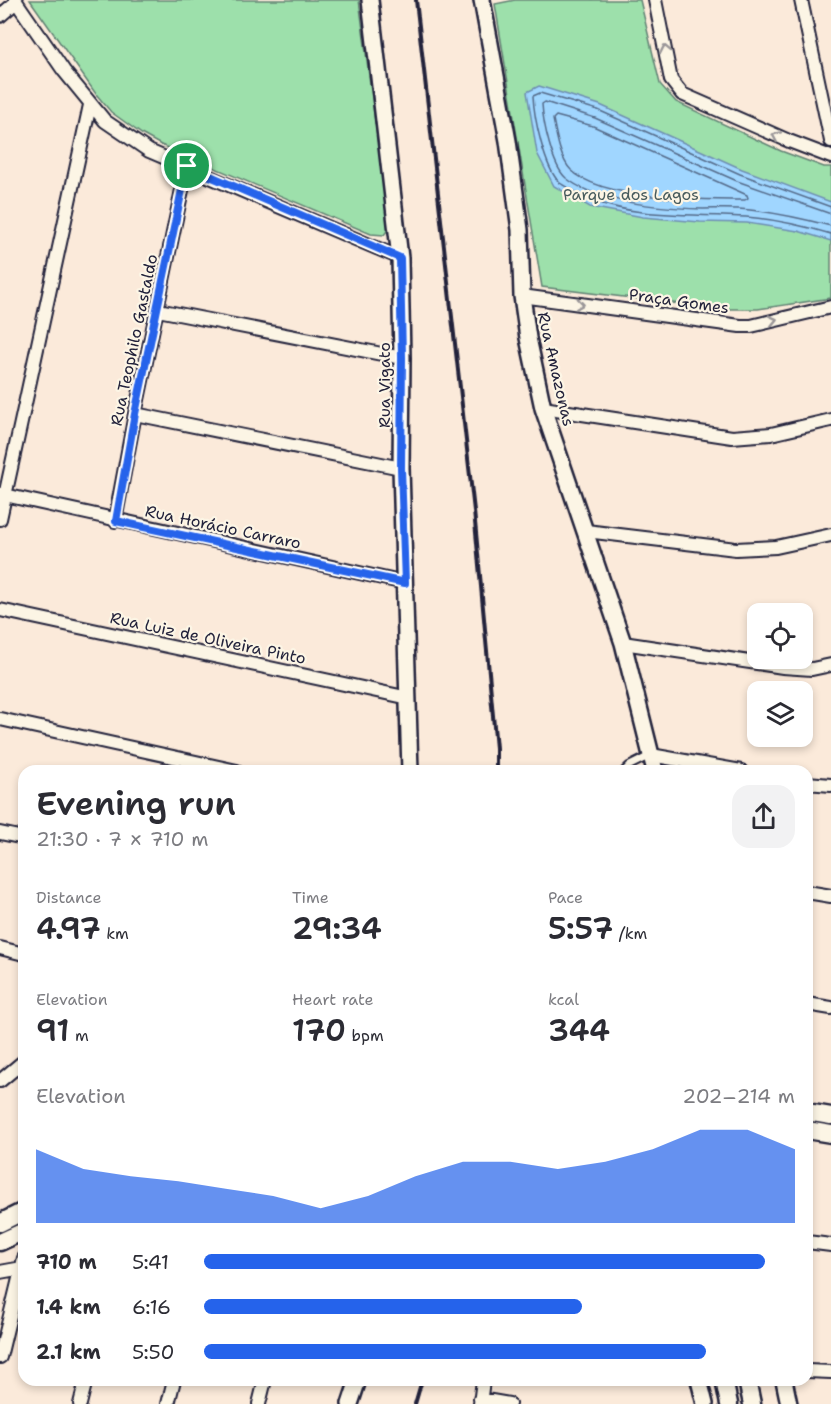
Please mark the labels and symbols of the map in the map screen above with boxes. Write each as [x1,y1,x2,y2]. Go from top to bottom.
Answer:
one-way arrow [659,44,672,54]
one-way arrow [772,131,783,143]
pin [161,140,212,191]
park label: Parque dos Lagos [563,184,699,205]
street label: Rua Teophilo Gastaldo [106,252,162,428]
street label: Praça Gomes [628,284,730,318]
one-way arrow [576,298,585,310]
street label: Rua Amazonas [533,310,579,428]
one-way arrow [768,315,778,328]
street label: Rua Vigato [374,342,395,428]
street label: Rua Horácio Carraro [143,500,303,554]
street label: Rua Luiz de Oliveira Pinto [108,607,308,669]

